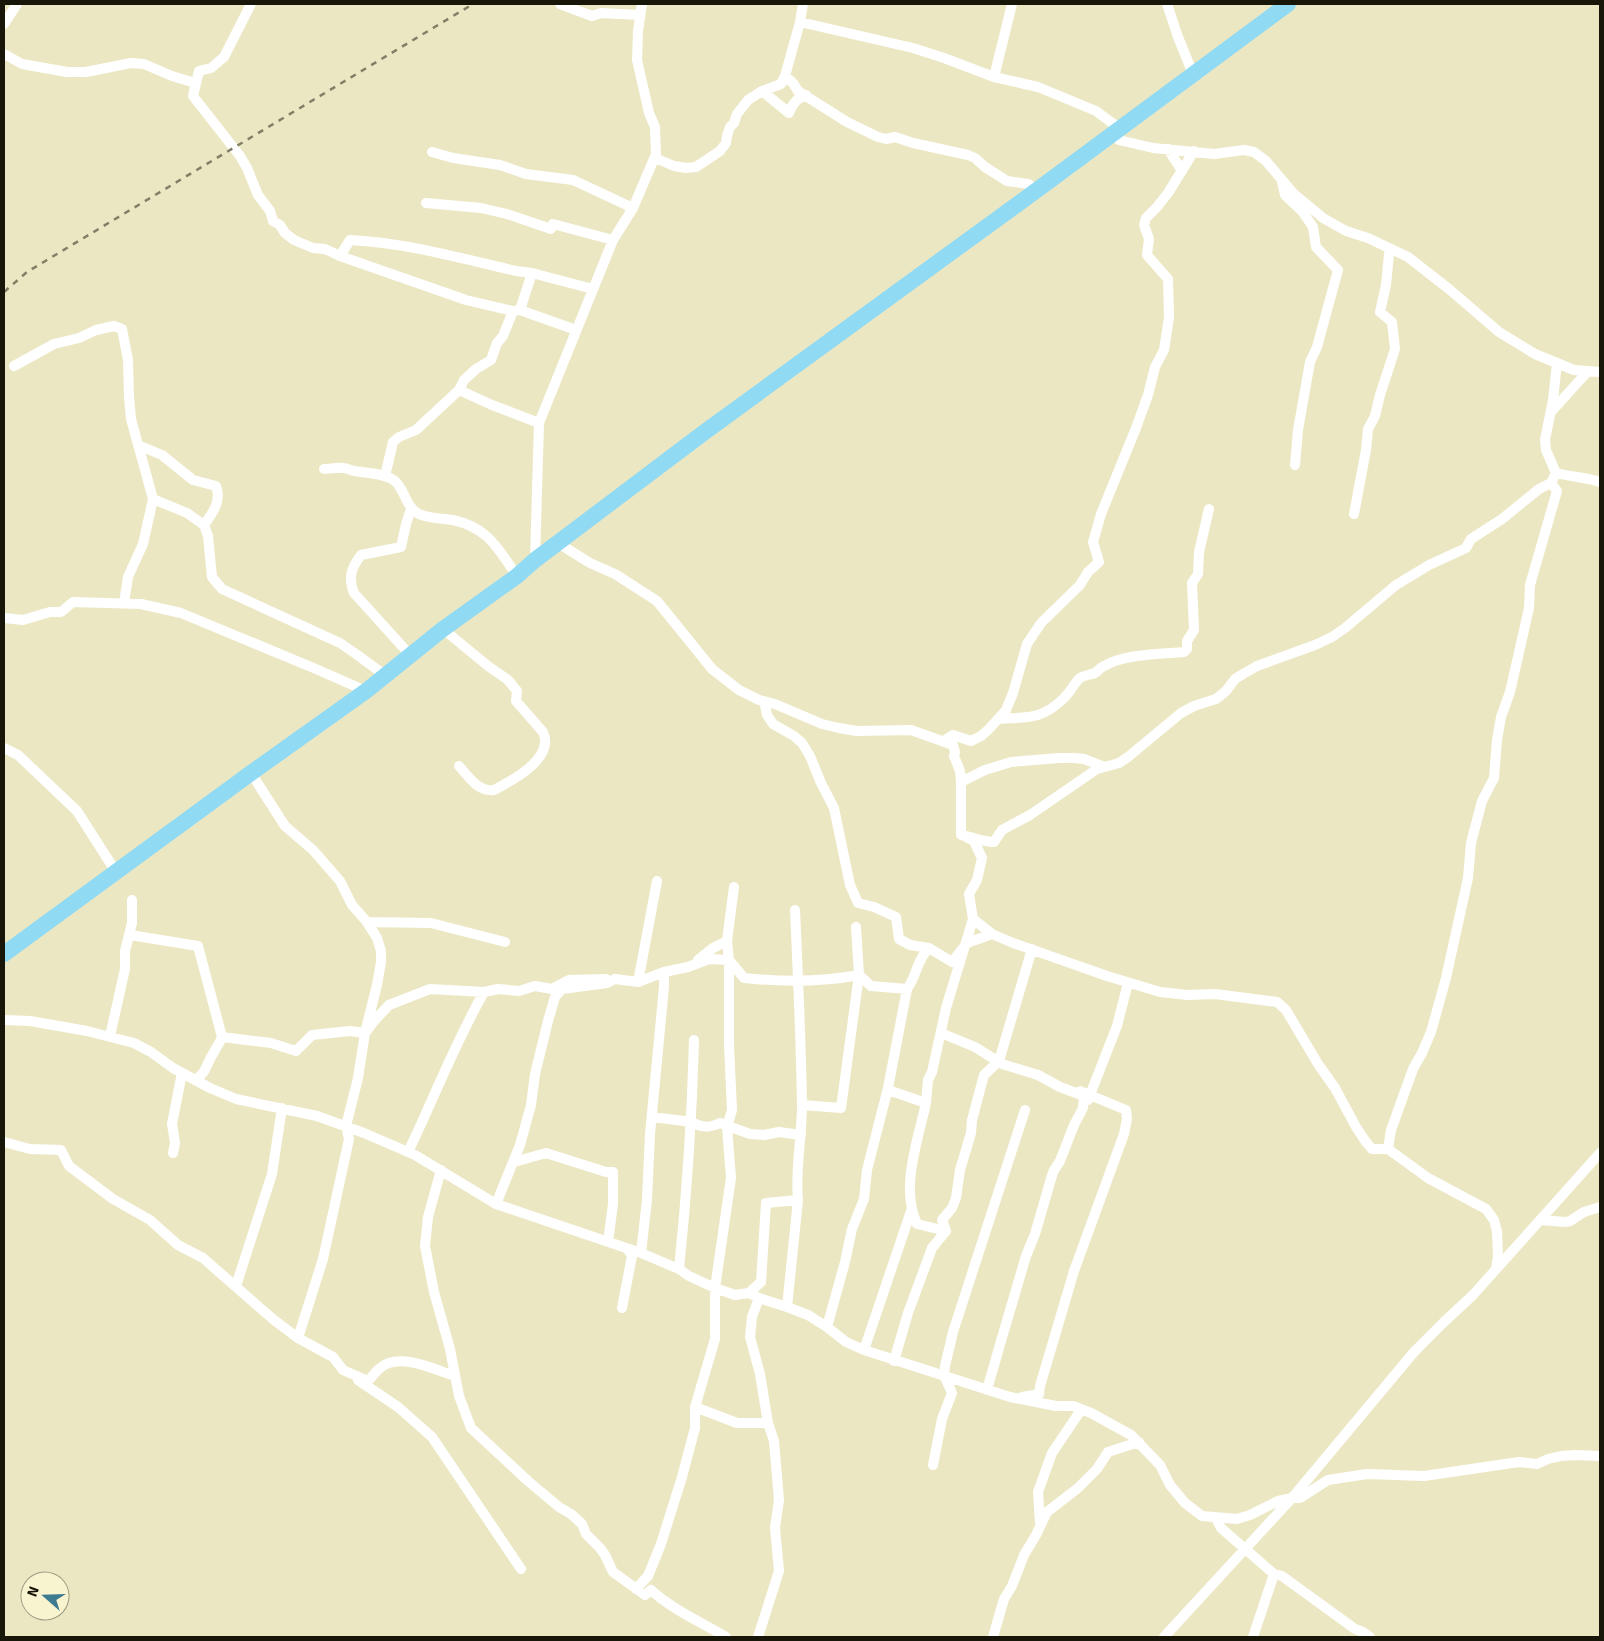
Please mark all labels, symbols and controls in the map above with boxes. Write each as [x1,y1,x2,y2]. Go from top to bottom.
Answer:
north arrow [20,1571,70,1621]
text: N [24,1584,43,1599]

